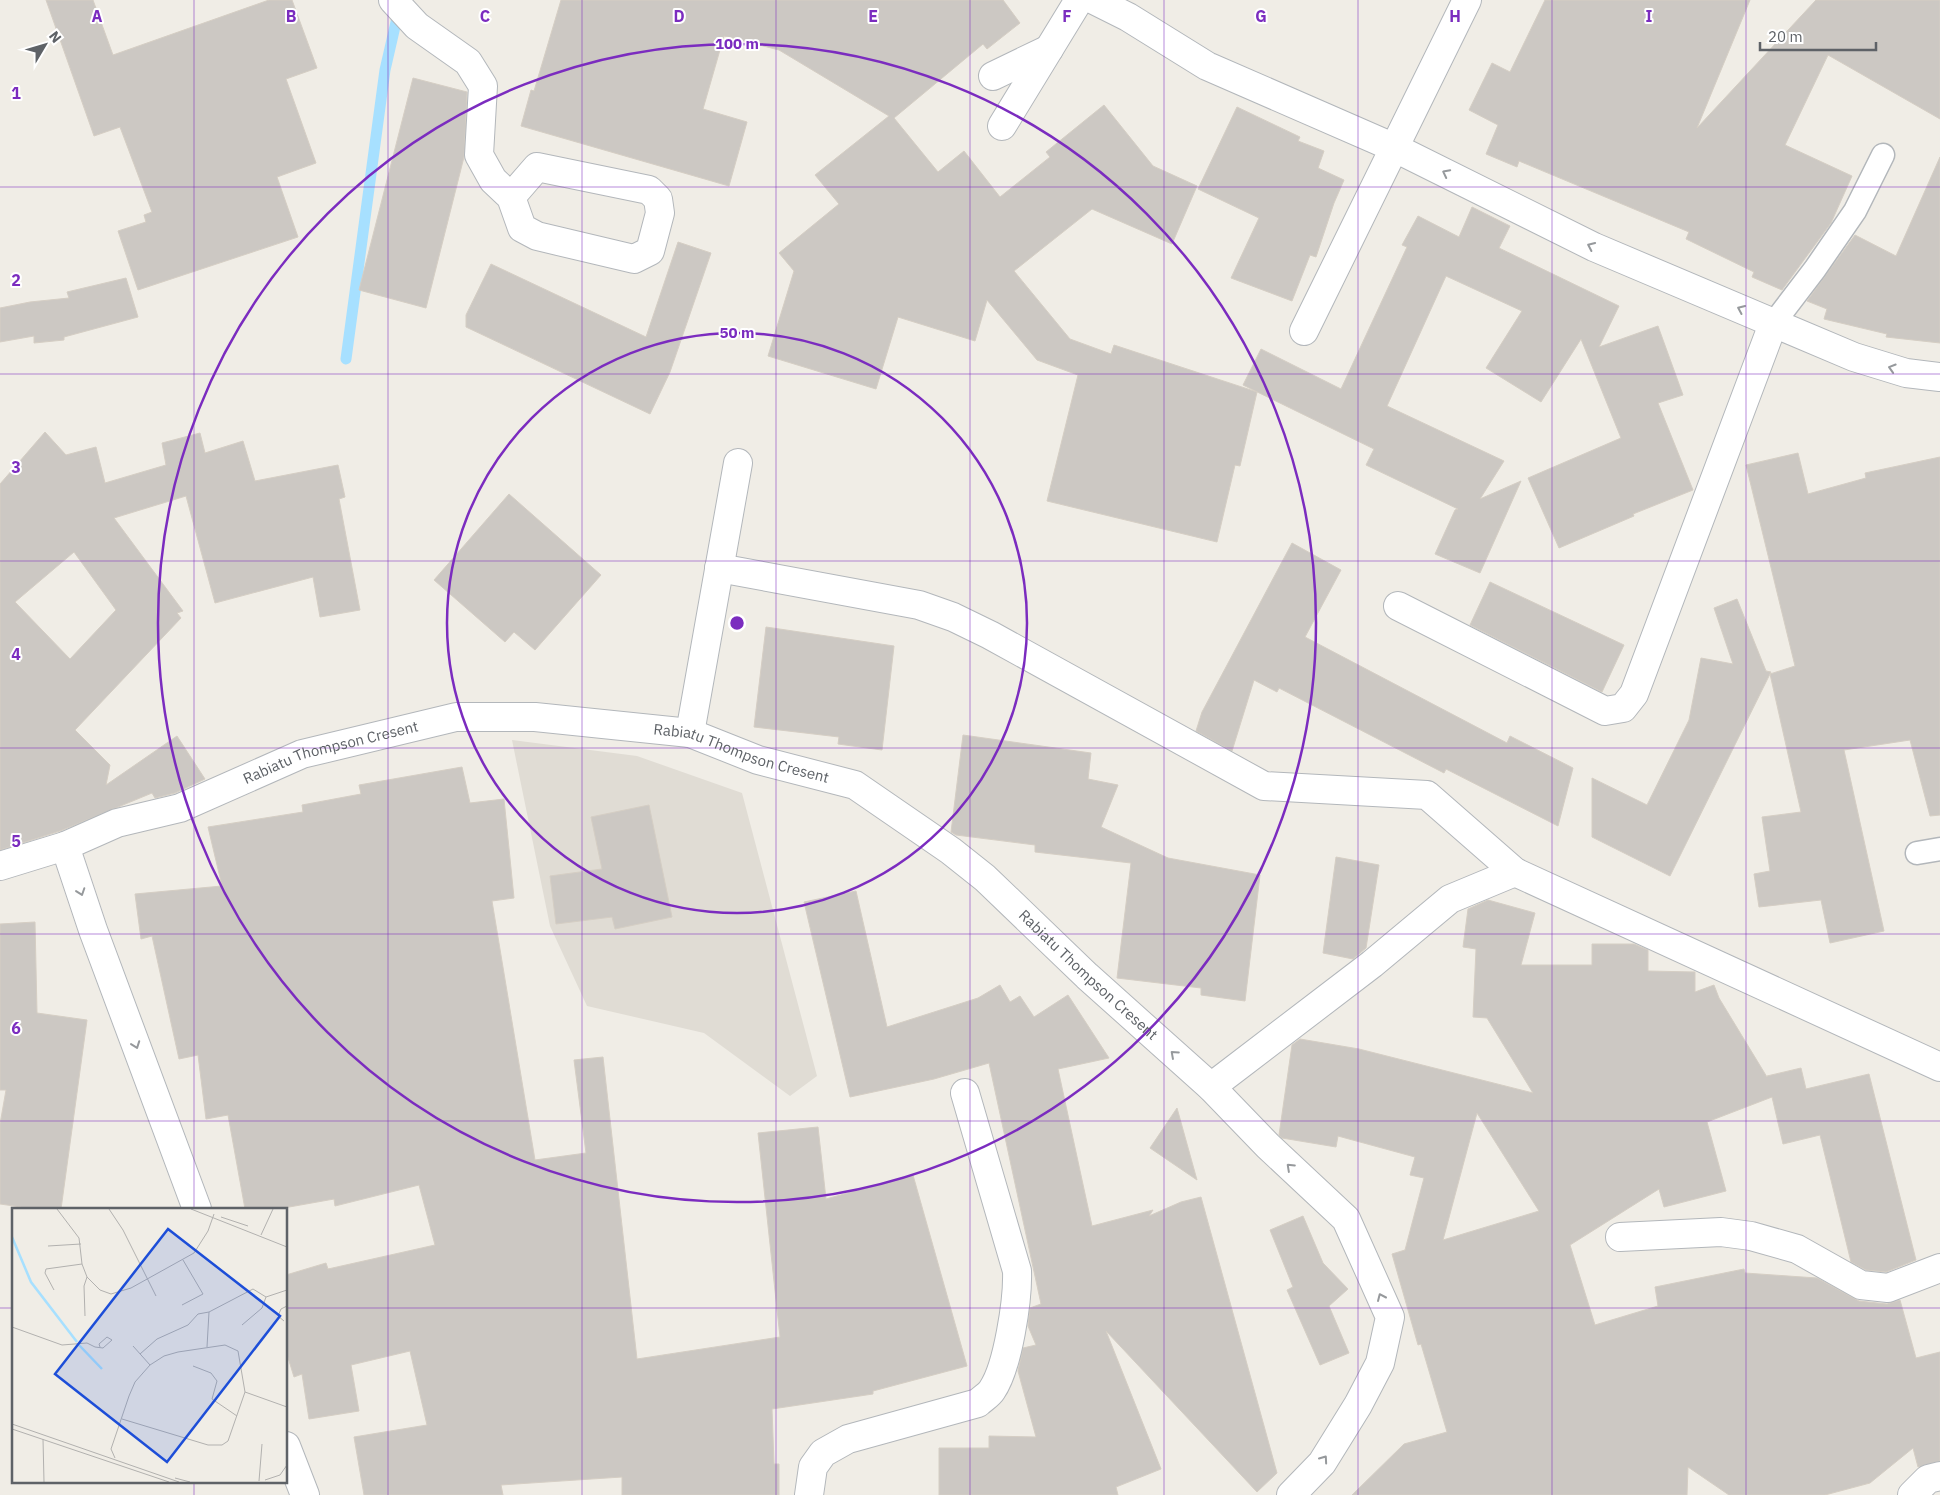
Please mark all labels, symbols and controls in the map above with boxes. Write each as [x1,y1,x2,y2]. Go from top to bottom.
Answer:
text: A [92,6,103,26]
text: B [286,6,297,26]
text: C [480,6,490,26]
text: D [673,6,685,26]
text: E [868,6,878,26]
text: F [1062,6,1072,26]
text: G [1255,6,1267,26]
text: H [1449,6,1461,26]
text: I [1646,6,1653,26]
north arrow [20,20,70,70]
scale bar [1760,20,1876,52]
text: N [45,27,65,47]
text: 20 m [1768,27,1803,46]
text: 100 m [715,34,759,53]
text: 1 [11,83,21,103]
one-way arrow [1442,169,1451,179]
one-way arrow [1587,242,1596,252]
text: 2 [11,270,21,290]
one-way arrow [1737,305,1746,316]
text: 50 m [720,323,754,342]
one-way arrow [1888,364,1897,374]
text: 3 [11,457,21,477]
centre of rings [728,614,746,632]
text: 4 [11,644,21,664]
street label: Rabiatu Thompson Cresent [240,716,420,788]
street label: Rabiatu Thompson Cresent [653,719,831,787]
text: 5 [11,831,21,851]
one-way arrow [75,887,85,896]
street label: Rabiatu Thompson Cresent [1015,905,1162,1044]
text: 6 [11,1018,21,1038]
one-way arrow [130,1040,140,1049]
one-way arrow [1170,1051,1179,1060]
one-way arrow [1287,1164,1296,1173]
inset map [12,1208,288,1482]
one-way arrow [1377,1293,1388,1302]
one-way arrow [1318,1455,1327,1465]

